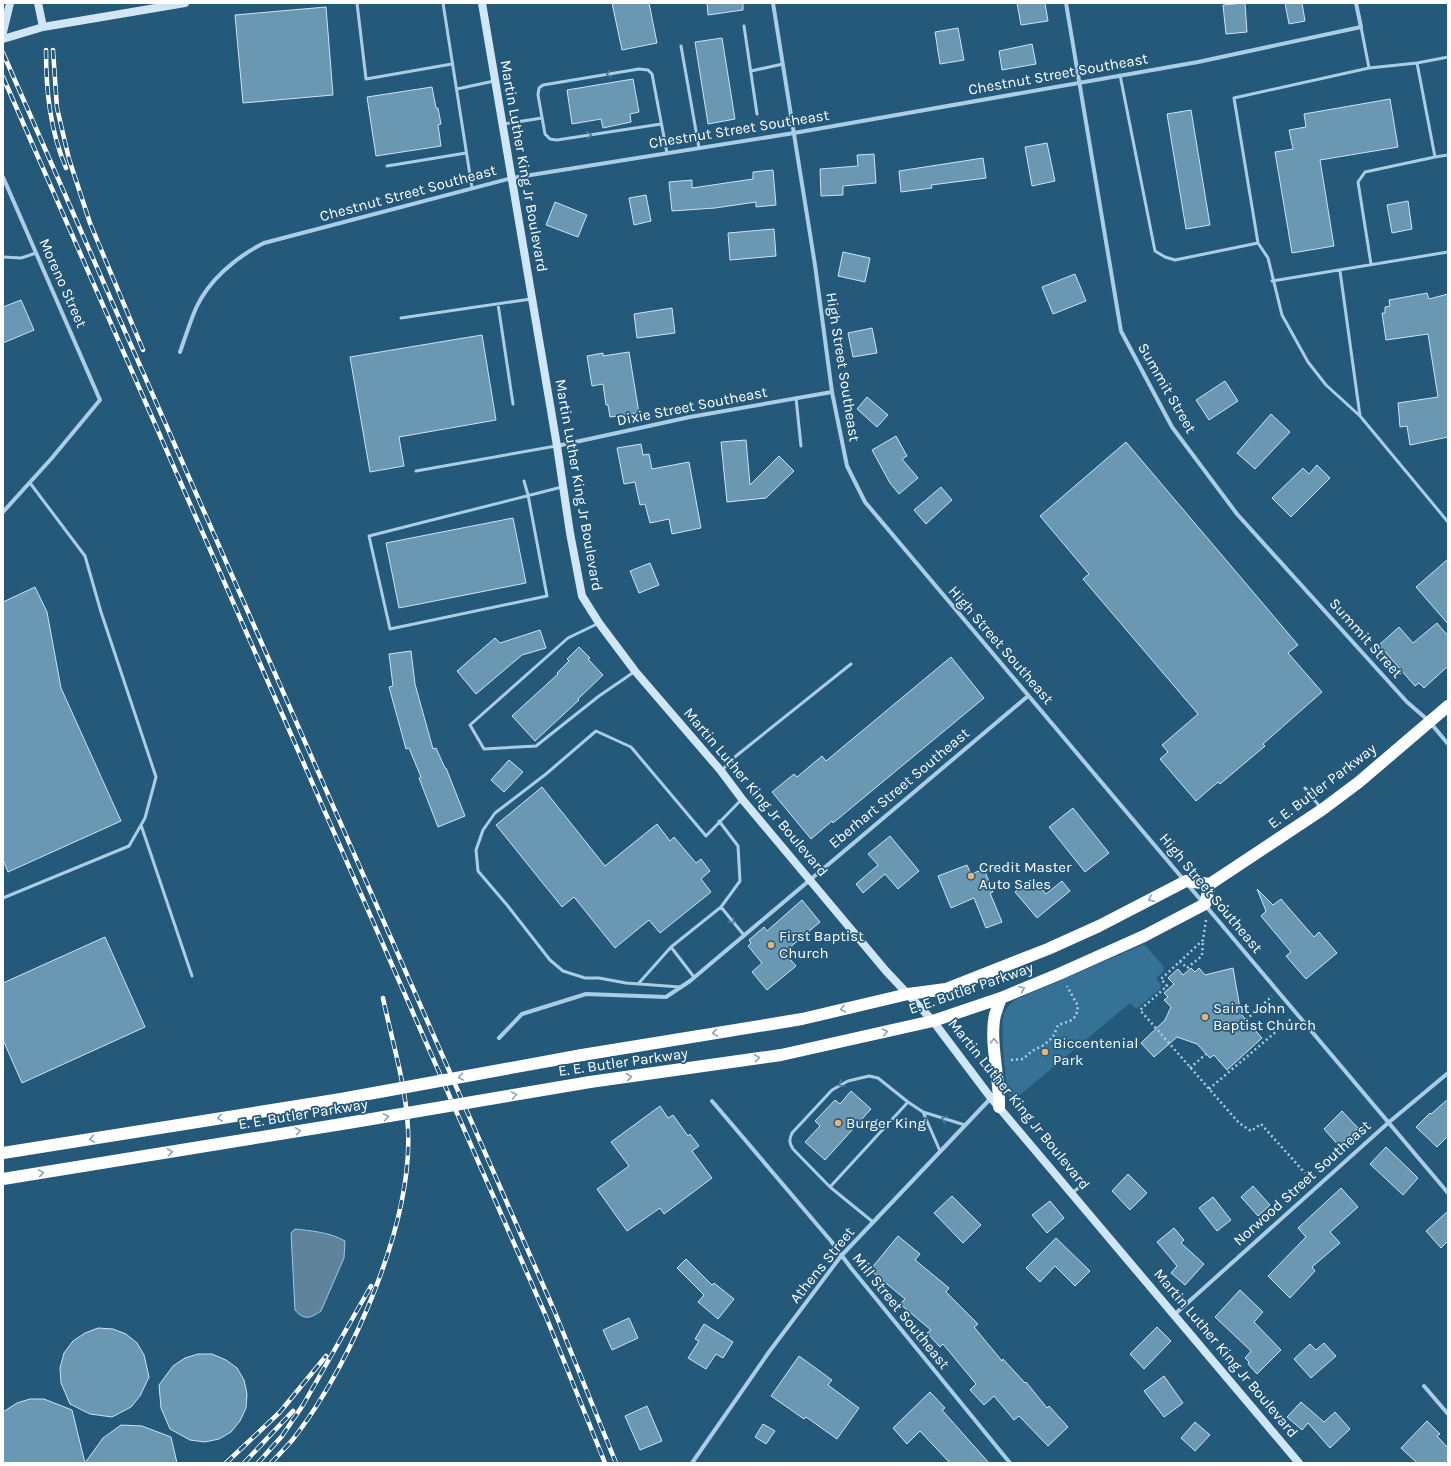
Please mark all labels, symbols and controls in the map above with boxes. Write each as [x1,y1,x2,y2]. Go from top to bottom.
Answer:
street label: Chestnut Street Southeast [967,49,1150,99]
street label: Martin Luther King Jr Boulevard [496,59,552,273]
one-way arrow [606,69,612,78]
street label: Chestnut Street Southeast [648,106,831,152]
one-way arrow [585,131,592,140]
street label: Chestnut Street Southeast [318,161,499,225]
street label: Moreno Street [35,235,91,331]
street label: High Street Southeast [822,291,864,443]
street label: Summit Street [1134,340,1200,437]
street label: Martin Luther King Jr Boulevard [551,378,607,592]
street label: Dixie Street Southeast [615,382,769,429]
street label: High Street Southeast [945,582,1058,708]
street label: Summit Street [1325,594,1407,682]
street label: Martin Luther King Jr Boulevard [680,704,832,880]
street label: Eberhart Street Southeast [825,724,973,852]
street label: E. E. Butler Parkway [1264,739,1380,833]
street label: High Street Southeast [1156,829,1267,957]
place label: Credit Master Auto Sales [979,858,1072,893]
marker: Credit Master Auto Sales [966,871,976,881]
one-way arrow [1148,894,1155,901]
one-way arrow [728,916,735,923]
place label: First Baptist Church [779,927,864,962]
marker: First Baptist Church [766,940,776,950]
street label: E. E. Butler Parkway [906,958,1036,1018]
one-way arrow [1018,986,1025,994]
place label: Saint John Baptist Church [1213,999,1316,1034]
one-way arrow [840,1005,846,1013]
marker: Saint John Baptist Church [1200,1012,1210,1022]
street label: Martin Luther King Jr Boulevard [944,1015,1094,1193]
one-way arrow [712,1028,718,1037]
one-way arrow [881,1029,888,1037]
place label: Biccentenial Park [1053,1034,1138,1069]
one-way arrow [990,1038,998,1044]
street label: E. E. Butler Parkway [557,1044,689,1080]
marker: Biccentenial Park [1040,1047,1050,1057]
one-way arrow [754,1054,760,1063]
one-way arrow [458,1072,464,1081]
one-way arrow [625,1072,632,1081]
one-way arrow [838,1080,845,1087]
one-way arrow [511,1091,518,1100]
street label: E. E. Butler Parkway [237,1095,369,1133]
one-way arrow [217,1113,223,1122]
one-way arrow [383,1113,389,1121]
place label: Burger King [846,1114,926,1132]
one-way arrow [941,1115,948,1124]
street label: Norwood Street Southeast [1230,1116,1375,1250]
marker: Burger King [833,1118,843,1128]
one-way arrow [295,1127,301,1136]
one-way arrow [89,1134,95,1143]
one-way arrow [167,1148,173,1157]
one-way arrow [38,1169,45,1178]
street label: Athens Street [786,1223,858,1307]
street label: Mill Street Southeast [849,1249,954,1373]
street label: Martin Luther King Jr Boulevard [1150,1265,1302,1441]

